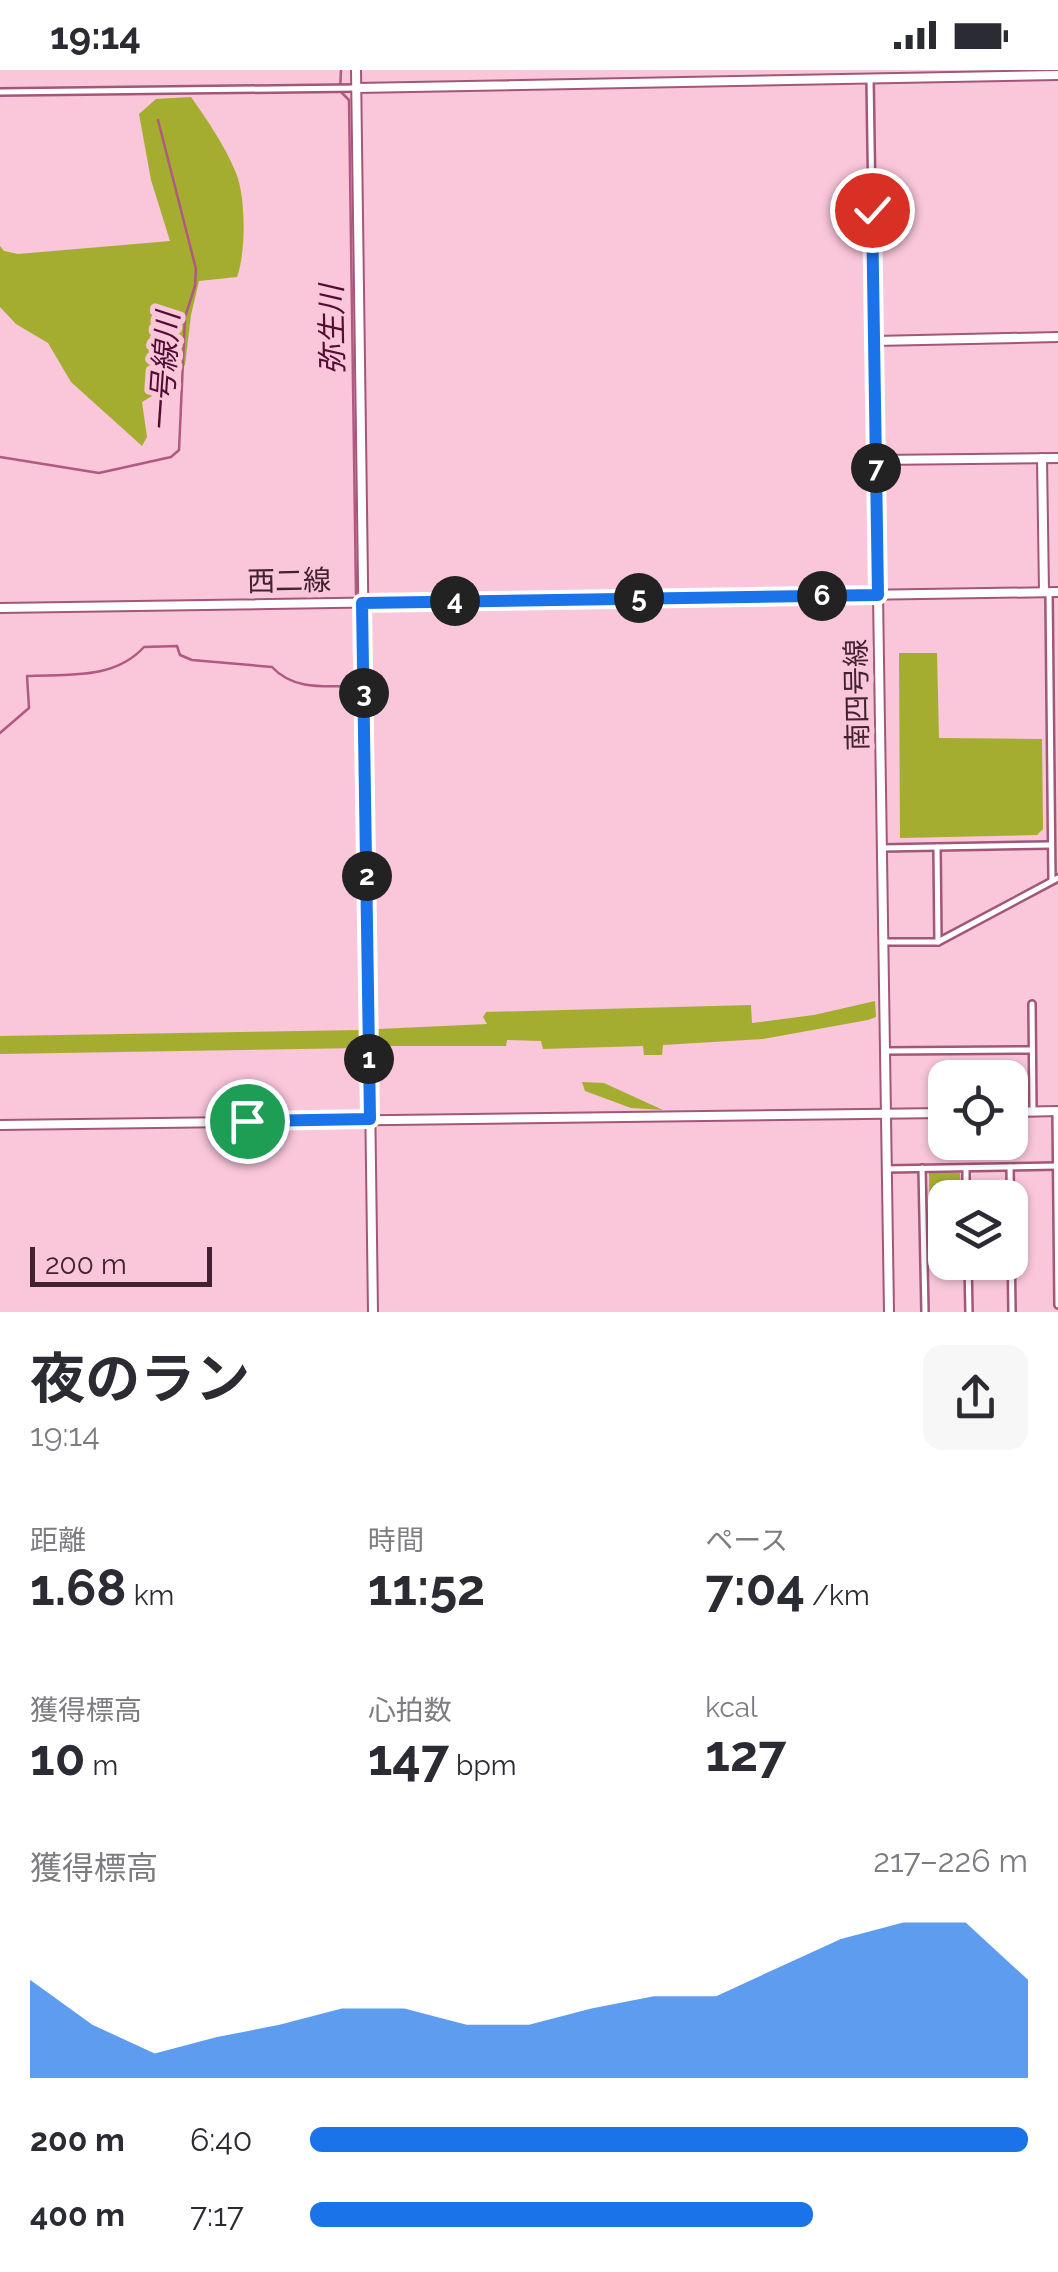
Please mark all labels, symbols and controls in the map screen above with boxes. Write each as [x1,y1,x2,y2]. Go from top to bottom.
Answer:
text: 19:14 [50,13,141,58]
pin [830,168,915,253]
icon: check [845,183,900,238]
water label: 弥生川 [314,282,350,375]
water label: 一号線川 [142,308,186,433]
pin: 7 [851,443,901,493]
text: 7 [868,451,884,484]
street label: 西二線 [247,564,331,598]
pin: 6 [797,571,847,621]
pin: 5 [614,573,664,623]
pin: 4 [430,576,480,626]
text: 6 [814,579,831,612]
text: 5 [631,581,647,614]
text: 4 [447,584,463,617]
street label: 南四号線 [840,639,874,751]
pin: 3 [339,668,389,718]
text: 3 [356,676,372,709]
pin: 2 [342,851,392,901]
text: 2 [359,859,375,892]
pin: 1 [344,1034,394,1084]
text: 1 [362,1042,376,1075]
map controls [928,1060,1028,1280]
button: locate [928,1060,1028,1160]
pin [205,1079,290,1164]
icon: arrive [220,1094,275,1149]
button: layers [928,1180,1028,1280]
scale bar [30,1242,212,1286]
text: 200 m [45,1248,127,1281]
button: share [923,1345,1028,1450]
text: 夜のラン [30,1346,250,1411]
text: 19:14 [30,1416,100,1453]
text: 距離 [30,1524,86,1557]
text: 時間 [368,1524,424,1557]
text: ペース [705,1524,788,1557]
text: 1.68 [30,1558,127,1617]
text: 11:52 [368,1558,485,1617]
text: 7:04 [705,1558,805,1617]
text: km [127,1579,174,1612]
text: /km [805,1579,870,1612]
text: kcal [705,1691,758,1724]
text: 獲得標高 [30,1694,142,1727]
text: 心拍数 [368,1694,452,1727]
text: 127 [705,1724,786,1783]
text: 10 [30,1728,85,1787]
text: 147 [368,1728,449,1787]
text: m [85,1749,118,1782]
text: bpm [449,1749,516,1782]
text: 217–226 m [873,1842,1028,1879]
text: 獲得標高 [30,1849,158,1886]
text: 200 m [30,2121,125,2158]
text: 6:40 [190,2121,252,2158]
text: 400 m [30,2196,125,2233]
text: 7:17 [190,2196,244,2233]

